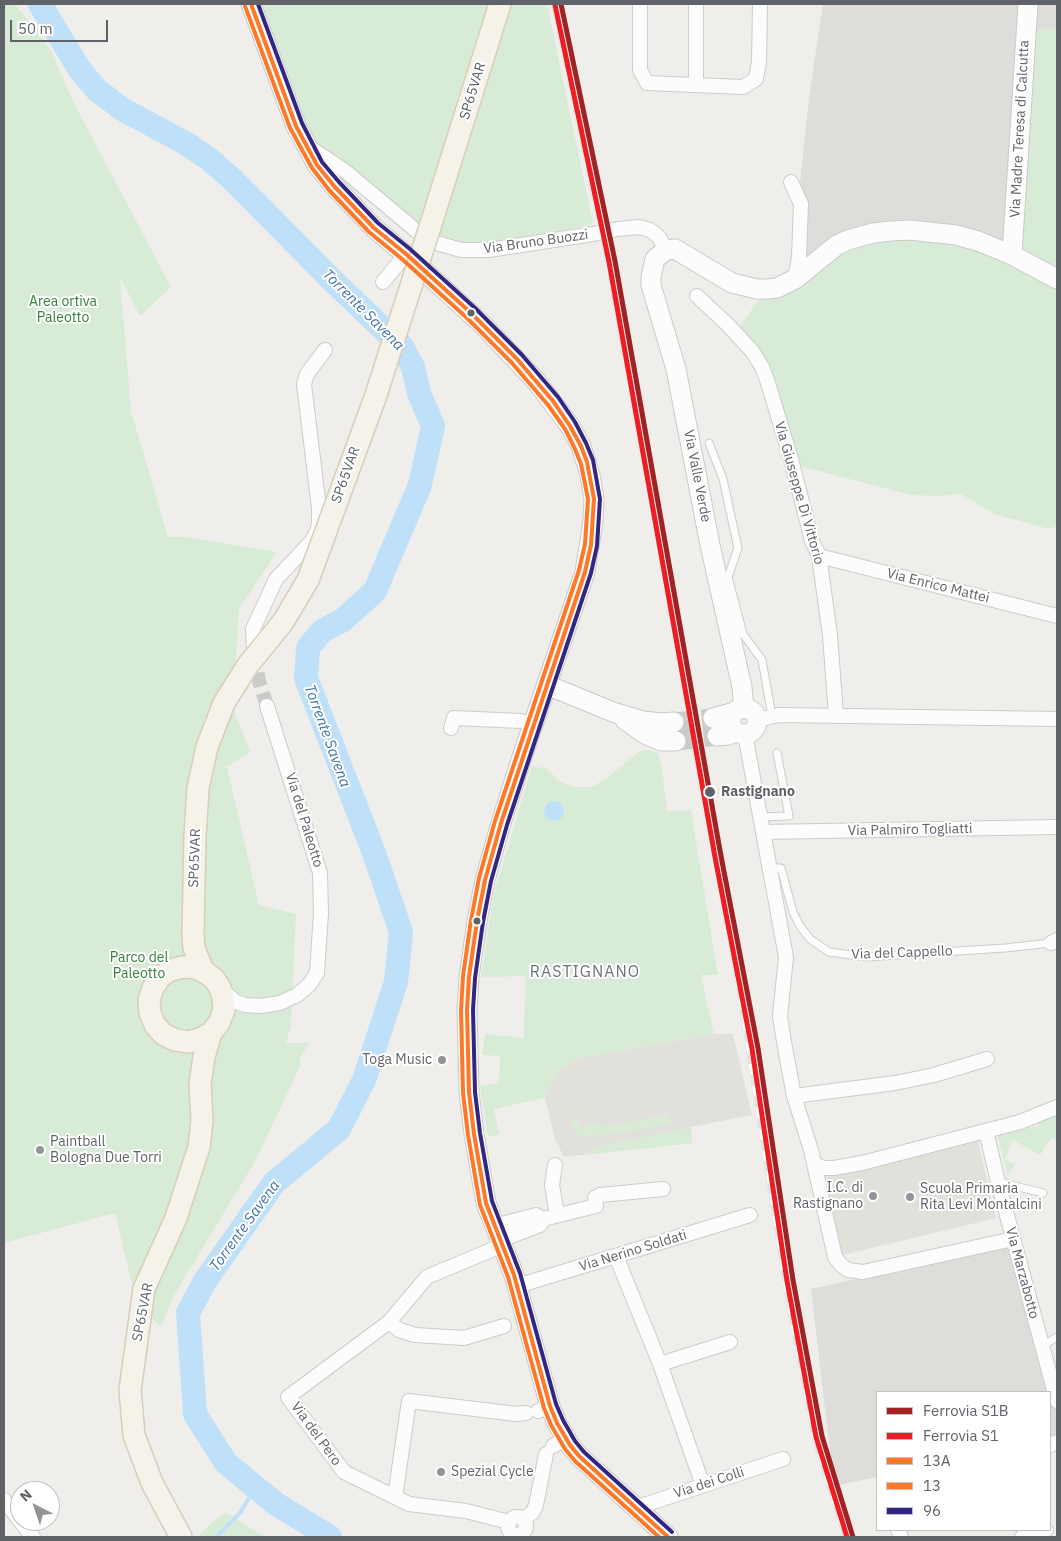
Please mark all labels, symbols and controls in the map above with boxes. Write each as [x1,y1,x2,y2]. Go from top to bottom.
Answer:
scale bar [12,10,110,42]
text: 50 m [18,19,53,38]
street label: Via Madre Teresa di Calcutta [1007,40,1033,218]
street label: SP65VAR [456,60,490,122]
street label: Via Bruno Buozzi [483,226,589,258]
water label: Torrente Savena [319,266,407,354]
park label: Area ortiva Paleotto [29,294,97,326]
unlabelled marker [466,308,476,318]
street label: Via Giuseppe Di Vittorio [771,420,827,566]
street label: Via Valle Verde [680,428,714,524]
street label: SP65VAR [328,444,364,506]
street label: Via Enrico Mattei [885,565,991,607]
water label: Torrente Savena [300,682,354,790]
street label: Via del Paleotto [282,771,326,869]
place label: Rastignano [721,784,795,800]
marker: Rastignano [703,785,717,799]
street label: Via Palmiro Togliatti [848,821,972,839]
street label: SP65VAR [186,828,204,888]
unlabelled marker [472,916,482,926]
street label: Via del Cappello [851,943,953,963]
park label: Parco del Paleotto [110,950,168,982]
district label: RASTIGNANO [529,962,641,982]
place label: Toga Music [362,1052,432,1068]
marker: Toga Music [436,1054,448,1066]
place label: Paintball Bologna Due Torri [50,1134,162,1166]
marker: Paintball Bologna Due Torri [34,1144,46,1156]
water label: Torrente Savena [206,1177,284,1275]
place label: I.C. di Rastignano [793,1180,863,1212]
place label: Scuola Primaria Rita Levi Montalcini [920,1181,1042,1214]
marker: I.C. di Rastignano [867,1190,879,1202]
marker: Scuola Primaria Rita Levi Montalcini [904,1191,916,1203]
street label: Via Marzabotto [1002,1225,1042,1321]
street label: Via Nerino Soldati [577,1227,689,1275]
street label: SP65VAR [129,1281,157,1343]
legend [876,1391,1051,1531]
street label: Via del Pero [287,1399,345,1469]
text: Ferrovia S1B [923,1401,1009,1420]
text: Ferrovia S1 [923,1426,999,1445]
text: 13A [923,1451,951,1470]
place label: Spezial Cycle [451,1464,534,1480]
street label: Via dei Colli [672,1464,746,1502]
marker: Spezial Cycle [435,1466,447,1478]
text: 13 [923,1476,941,1495]
north arrow [10,1481,60,1531]
text: N [16,1485,36,1506]
text: 96 [923,1501,941,1520]

